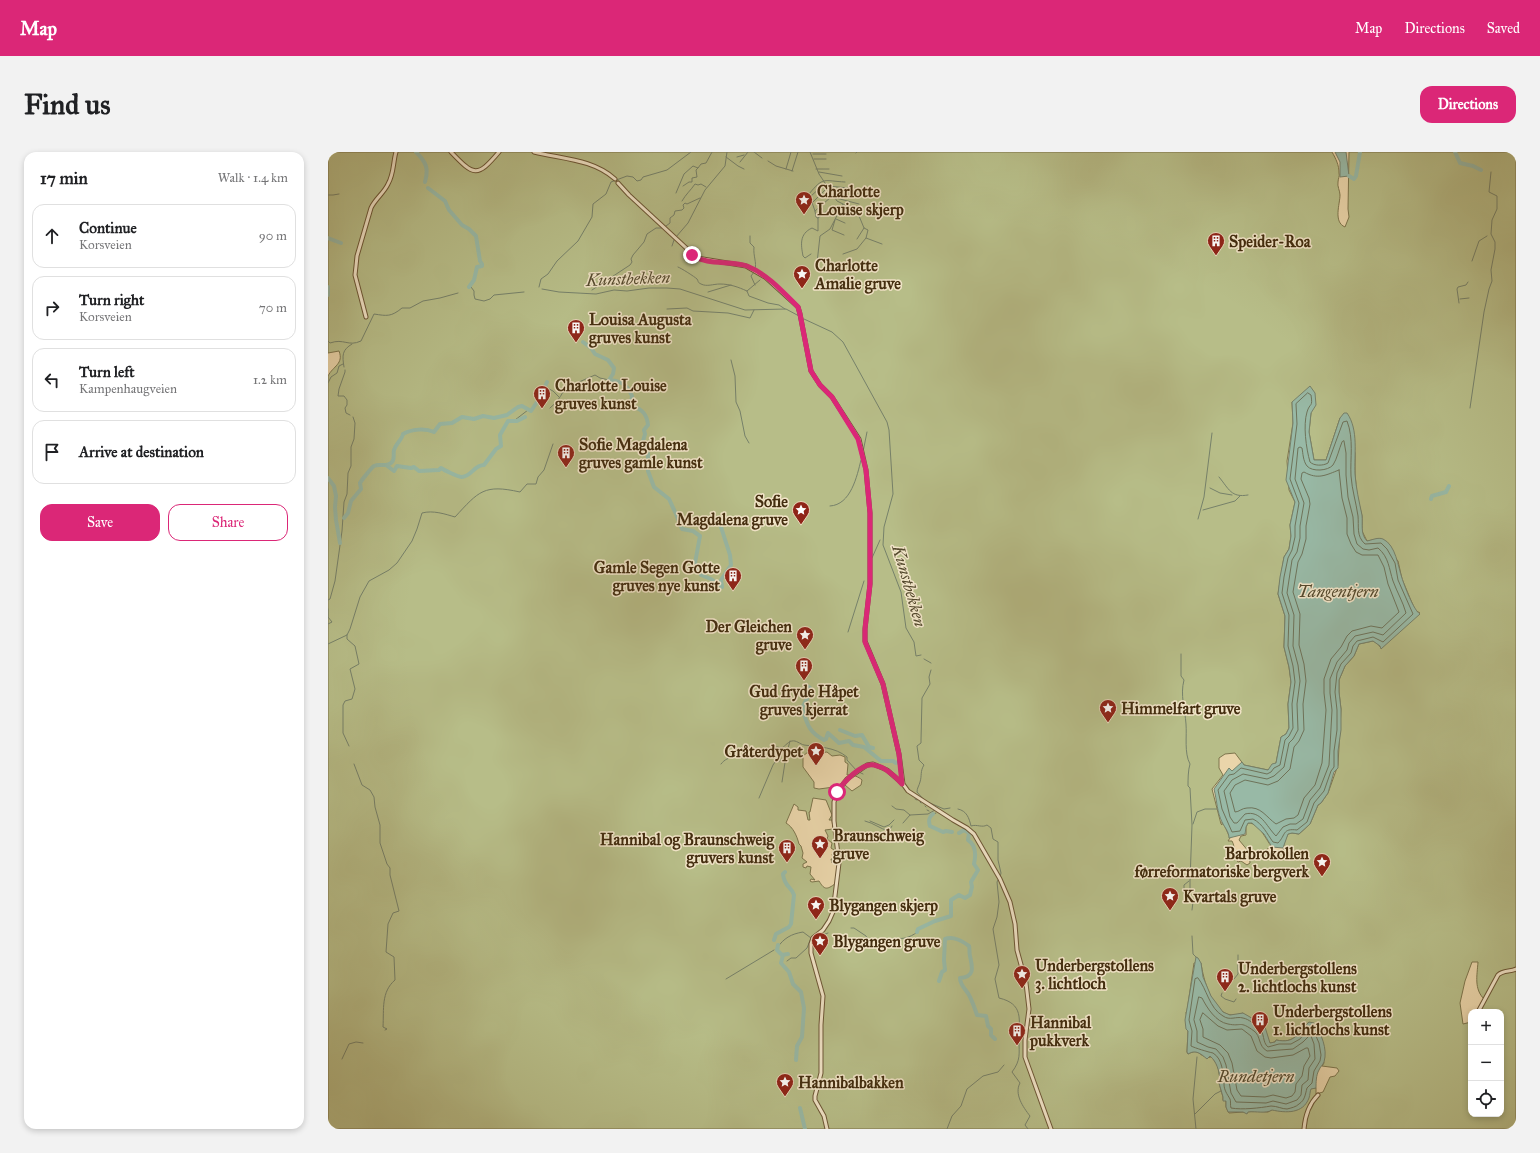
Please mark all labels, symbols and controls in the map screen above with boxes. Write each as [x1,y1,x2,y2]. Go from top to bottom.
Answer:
text: Map [20,17,57,40]
text: Map [1355,20,1382,37]
text: Directions [1404,20,1465,37]
text: Saved [1487,20,1520,37]
button: Directions [1420,86,1516,123]
text: Find us [24,87,110,122]
text: 17 min [40,168,88,189]
text: Walk · 1.4 km [218,170,288,186]
place label: Charlotte Louise skjerp [817,182,904,220]
place icon: Charlotte Louise skjerp [794,190,814,215]
text: Continue [79,219,137,237]
icon: ahead [41,225,63,247]
text: 90 m [259,228,287,244]
building icon: Speider-Roa [1206,231,1226,256]
place label: Speider-Roa [1229,232,1312,252]
text: Korsveien [79,237,132,253]
route end [683,246,701,264]
place label: Charlotte Amalie gruve [814,256,901,294]
place icon: Charlotte Amalie gruve [792,264,812,289]
water label: Kunstbekken [585,267,671,291]
text: Turn right [79,291,144,309]
icon: right [41,297,63,319]
text: 70 m [259,300,287,316]
text: Korsveien [79,309,132,325]
place label: Louisa Augusta gruves kunst [589,310,693,348]
building icon: Louisa Augusta gruves kunst [566,318,586,343]
text: Turn left [79,363,135,381]
icon: left [41,369,63,391]
text: 1.2 km [253,372,287,388]
place label: Charlotte Louise gruves kunst [555,376,667,414]
text: Kampenhaugveien [79,381,177,397]
building icon: Charlotte Louise gruves kunst [532,384,552,409]
place label: Sofie Magdalena gruves gamle kunst [579,435,703,473]
icon: arrive [41,441,63,463]
text: Arrive at destination [79,443,204,461]
building icon: Sofie Magdalena gruves gamle kunst [556,443,576,468]
place label: Sofie Magdalena gruve [677,492,788,530]
place icon: Sofie Magdalena gruve [791,500,811,525]
button: Save [40,504,160,541]
button: Share [168,504,288,541]
water label: Kunstbekken [887,542,931,629]
place label: Gamle Segen Gotte gruves nye kunst [594,558,720,596]
building icon: Gamle Segen Gotte gruves nye kunst [723,566,743,591]
water label: Tangentjern [1297,581,1379,602]
place label: Der Gleichen gruve [705,617,792,655]
place icon: Der Gleichen gruve [795,625,815,650]
building icon: Gud fryde Håpet gruves kjerrat [794,656,814,681]
place label: Gud fryde Håpet gruves kjerrat [749,682,859,720]
place icon: Himmelfart gruve [1098,698,1118,723]
place label: Himmelfart gruve [1121,699,1241,719]
place icon: Gråterdypet [806,741,826,766]
place label: Gråterdypet [725,742,803,762]
route start [828,783,846,801]
place label: Braunschweig gruve [833,826,924,864]
place label: Hannibal og Braunschweig gruvers kunst [600,830,775,868]
place icon: Braunschweig gruve [810,834,830,859]
building icon: Hannibal og Braunschweig gruvers kunst [777,838,797,863]
place label: Barbrokollen førreformatoriske bergverk [1133,844,1310,882]
place icon: Barbrokollen førreformatoriske bergverk [1312,852,1332,877]
place icon: Kvartals gruve [1160,886,1180,911]
place label: Kvartals gruve [1183,887,1277,907]
place icon: Blygangen skjerp [806,895,826,920]
place label: Blygangen skjerp [829,896,938,916]
place icon: Blygangen gruve [810,931,830,956]
place label: Blygangen gruve [833,932,941,952]
place label: Underbergstollens 3. lichtloch [1035,956,1154,994]
place label: Underbergstollens 2. lichtlochs kunst [1238,959,1357,996]
place icon: Underbergstollens 3. lichtloch [1012,964,1032,989]
building icon: Underbergstollens 2. lichtlochs kunst [1215,967,1235,992]
place label: Underbergstollens 1. lichtlochs kunst [1273,1002,1392,1039]
map controls [1468,1009,1504,1117]
button: + [1468,1009,1504,1045]
building icon: Underbergstollens 1. lichtlochs kunst [1250,1010,1270,1035]
place label: Hannibal pukkverk [1029,1013,1092,1051]
building icon: Hannibal pukkverk [1007,1021,1027,1046]
button: − [1468,1045,1504,1081]
water label: Rundetjern [1217,1066,1294,1087]
place icon: Hannibalbakken [775,1072,795,1097]
place label: Hannibalbakken [798,1073,904,1092]
button: locate [1468,1081,1504,1117]

